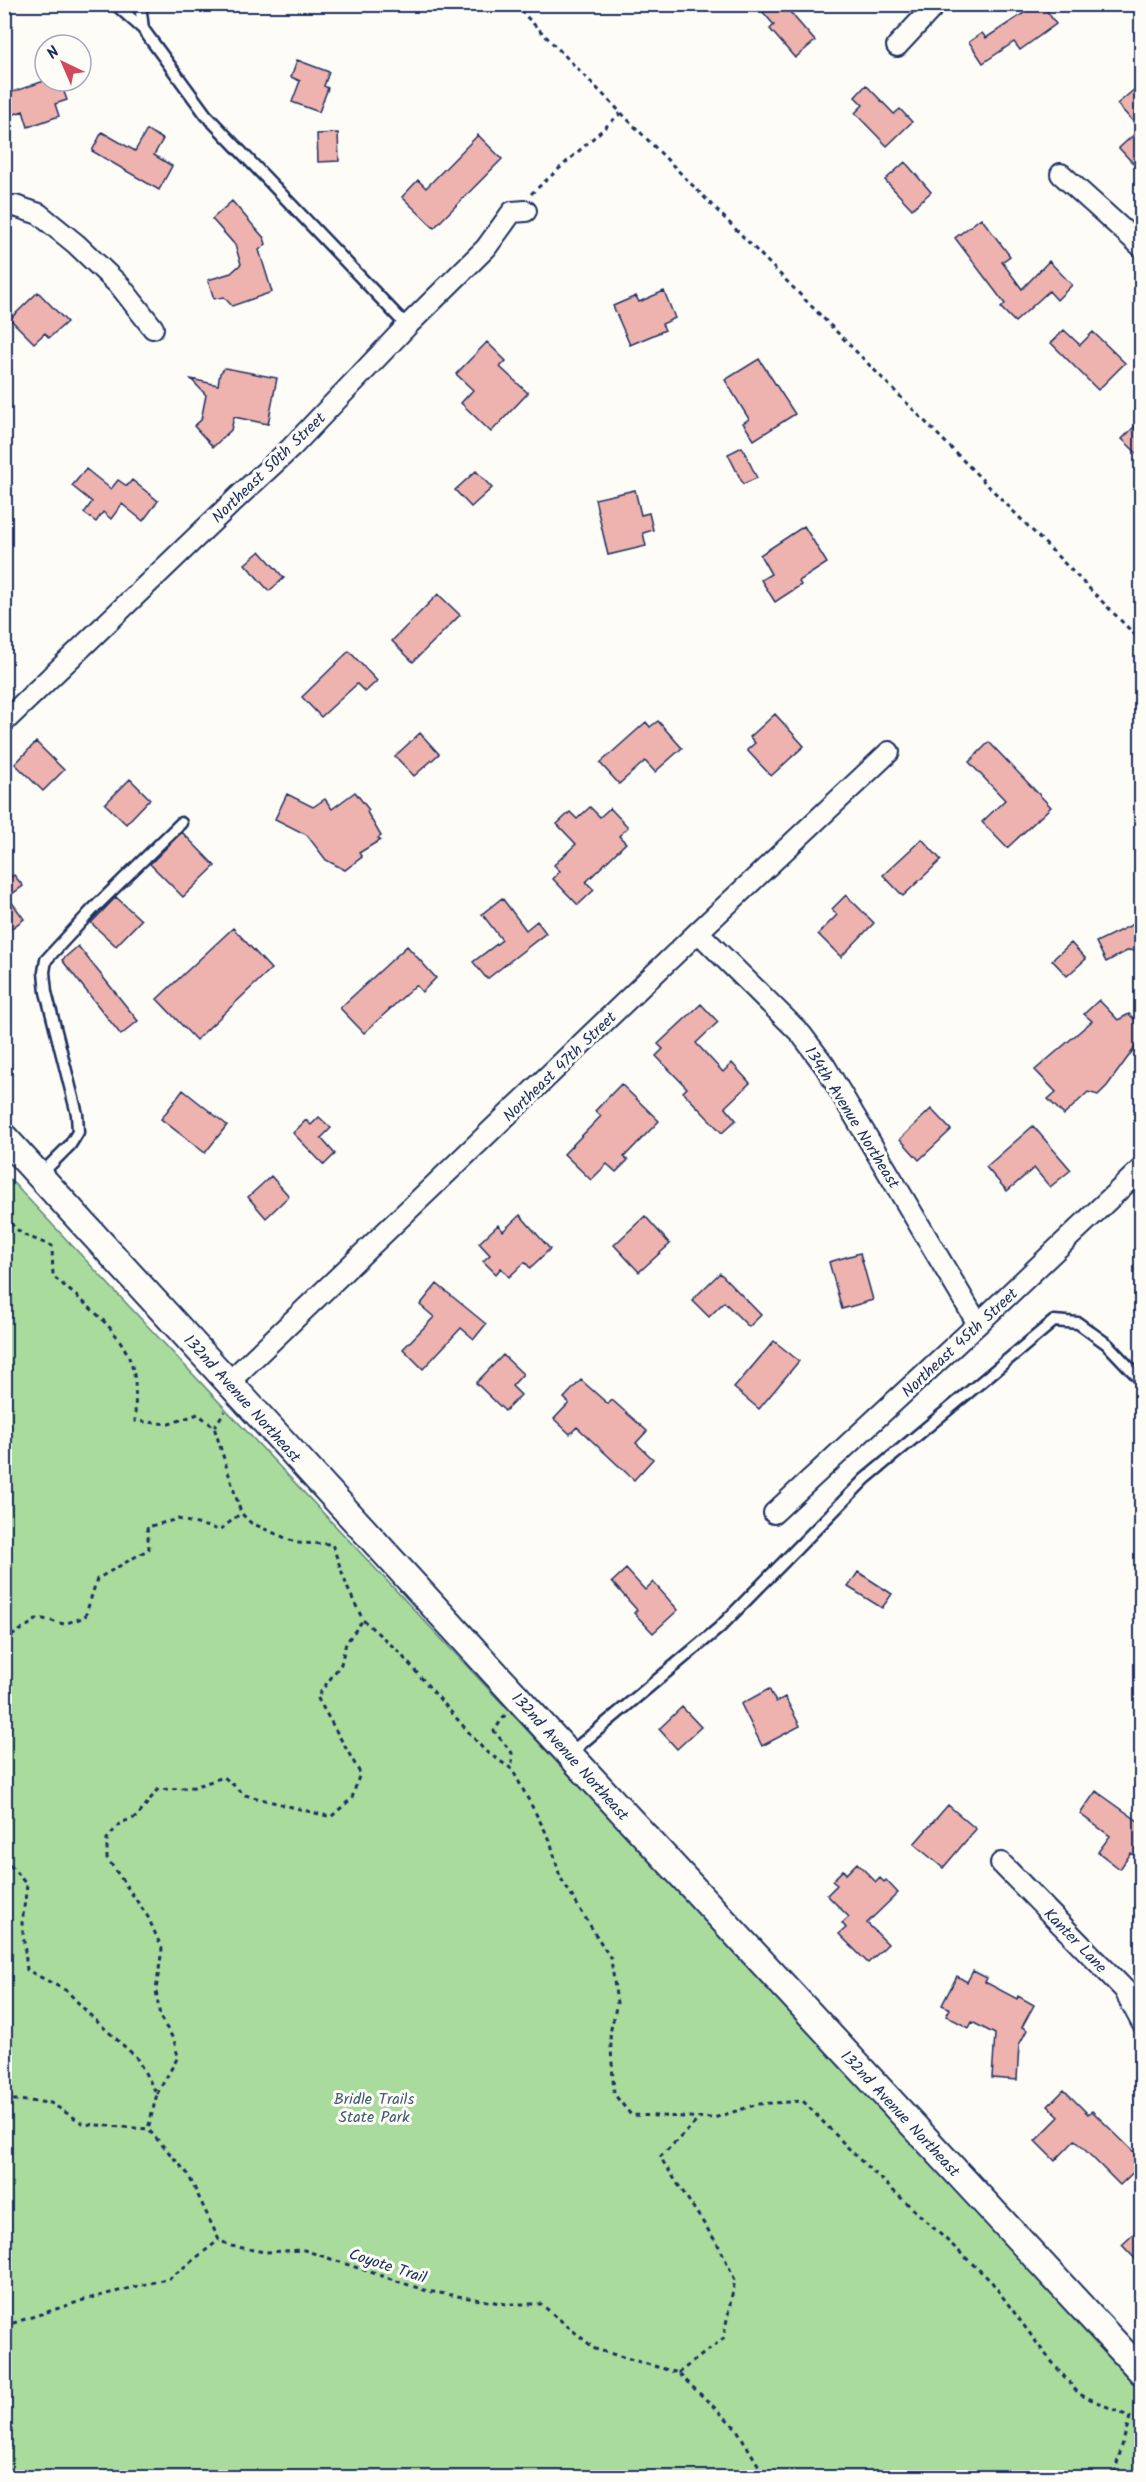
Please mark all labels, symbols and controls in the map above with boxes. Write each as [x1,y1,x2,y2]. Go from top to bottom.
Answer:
north arrow [33,33,93,93]
text: N [41,41,66,66]
street label: Northeast 50th Street [206,406,332,529]
street label: Northeast 47th Street [497,1005,623,1128]
street label: 134th Avenue Northeast [798,1042,906,1194]
street label: Northeast 45th Street [896,1282,1025,1404]
street label: 132nd Avenue Northeast [177,1329,307,1470]
street label: 132nd Avenue Northeast [505,1687,635,1828]
street label: Kanter Lane [1037,1903,1113,1979]
street label: 132nd Avenue Northeast [834,2045,966,2184]
park label: Bridle Trails State Park [334,2087,415,2130]
street label: Coyote Trail [345,2242,430,2291]

